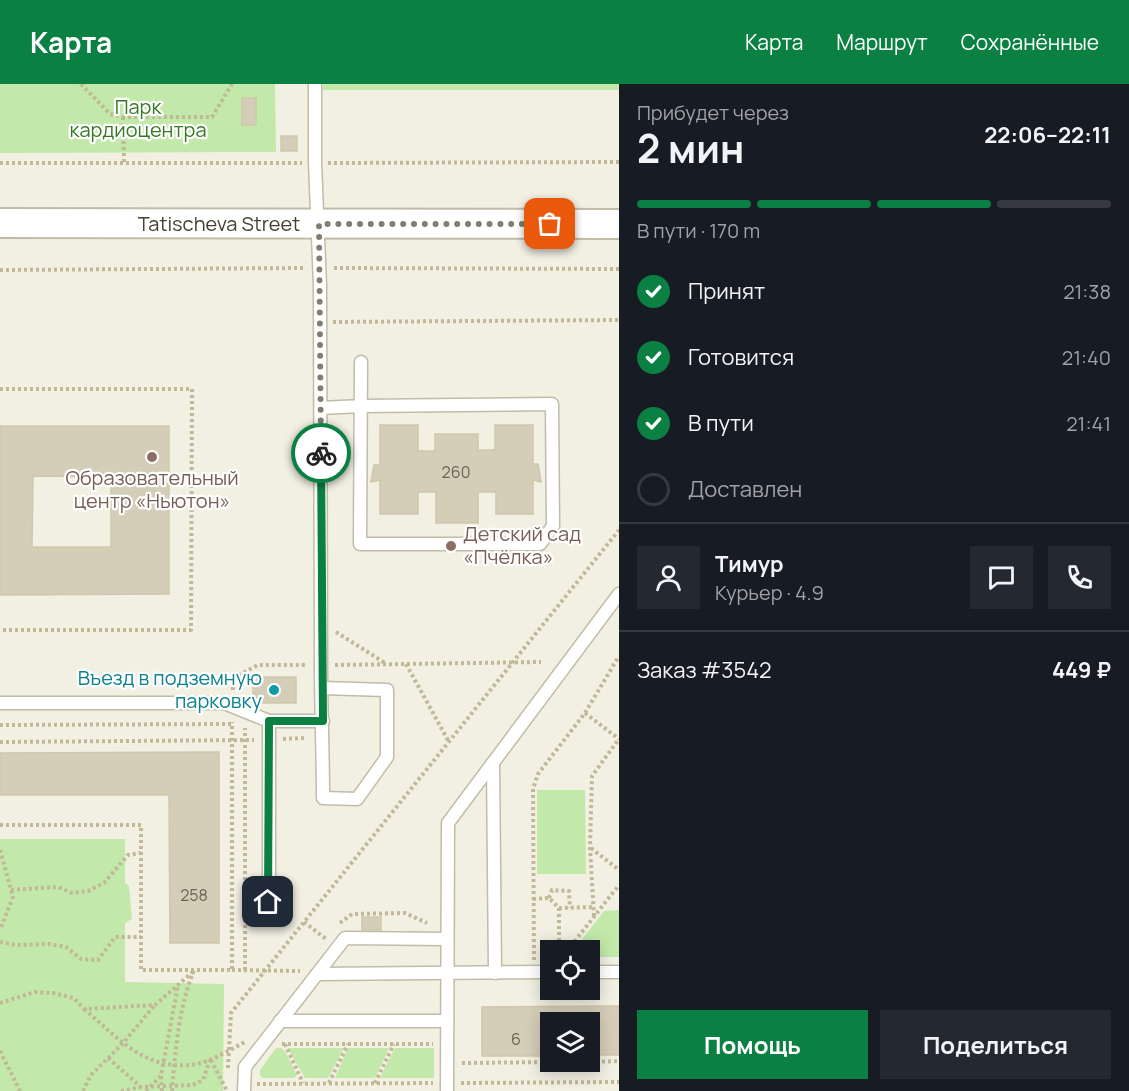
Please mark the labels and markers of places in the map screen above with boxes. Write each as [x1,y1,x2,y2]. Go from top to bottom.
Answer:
pin [524,198,575,249]
marker: Образовательный центр «Ньютон» [145,450,159,464]
place label: Образовательный центр «Ньютон» [65,464,239,514]
place label: Детский сад «Пчёлка» [463,520,581,570]
marker: Детский сад «Пчёлка» [444,539,458,553]
place label: Въезд в подземную парковку [78,664,262,714]
marker: Въезд в подземную парковку [267,683,281,697]
pin [242,876,293,927]

